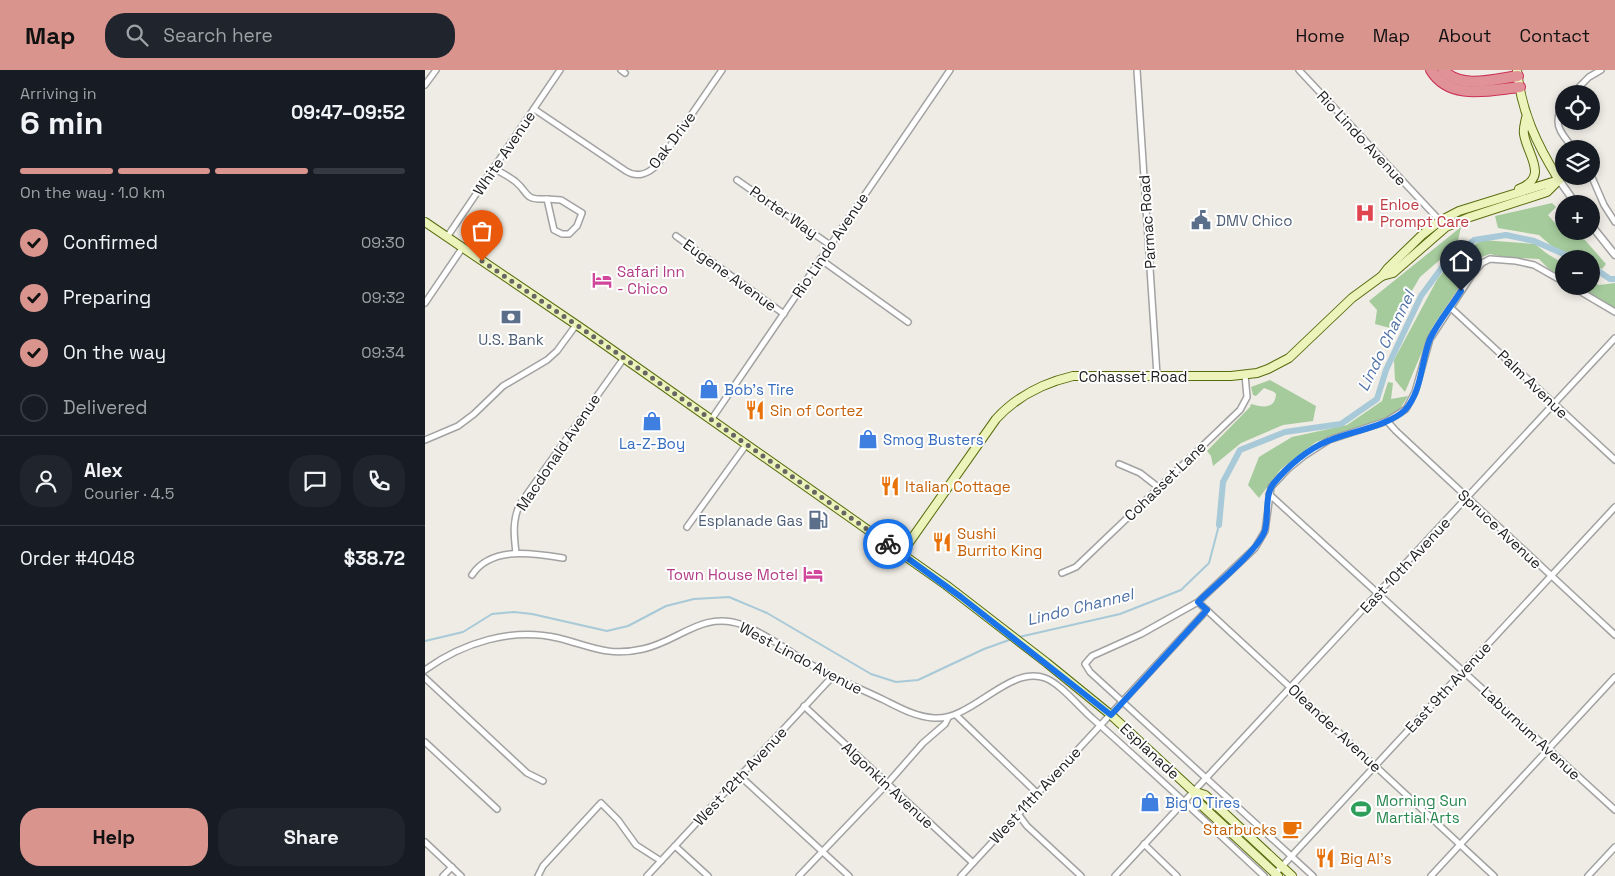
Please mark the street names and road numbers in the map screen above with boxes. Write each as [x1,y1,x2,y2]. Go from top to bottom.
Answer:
street label: Rio Lindo Avenue [1313,87,1411,190]
street label: White Avenue [469,107,539,199]
street label: Oak Drive [644,108,700,172]
street label: Parmac Road [1134,174,1160,270]
street label: Porter Way [746,182,822,242]
street label: Rio Lindo Avenue [788,189,872,301]
street label: Eugene Avenue [680,235,781,315]
street label: Palm Avenue [1494,346,1572,422]
street label: Cohasset Road [1079,367,1187,386]
street label: Macdonald Avenue [512,390,604,514]
street label: Cohasset Lane [1120,437,1210,525]
street label: Spruce Avenue [1454,485,1546,573]
street label: East 10th Avenue [1356,513,1454,617]
street label: West Lindo Avenue [736,617,866,699]
street label: East 9th Avenue [1401,638,1495,736]
street label: Oleander Avenue [1284,680,1386,776]
street label: Laburnum Avenue [1477,682,1585,784]
street label: Esplanade [1116,719,1184,783]
street label: West 12th Avenue [689,723,791,829]
street label: Algonkin Avenue [838,738,938,833]
street label: West 11th Avenue [985,743,1085,847]

